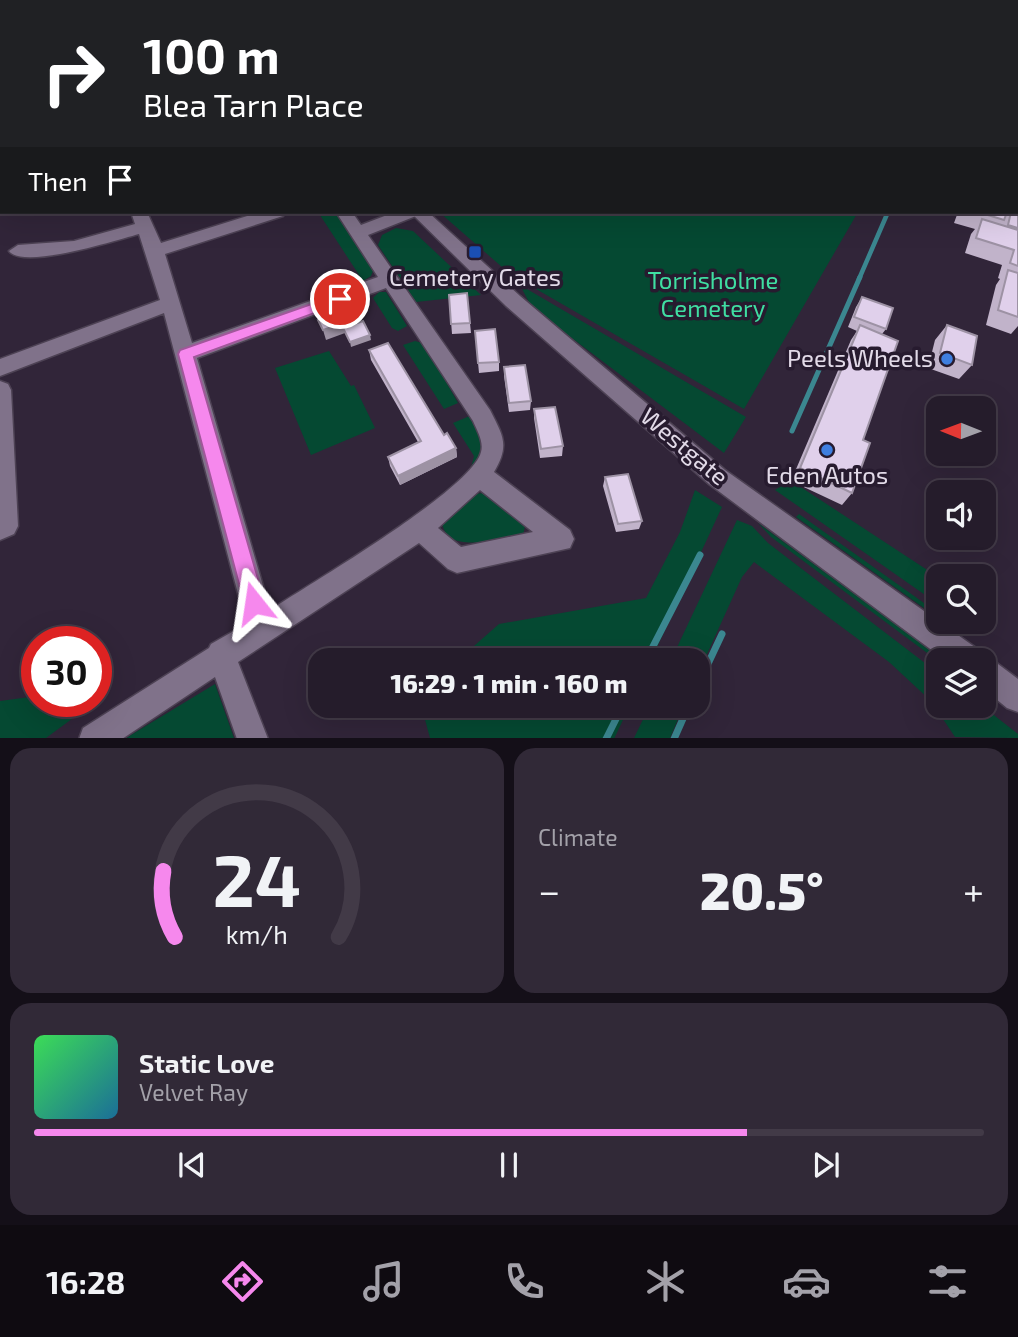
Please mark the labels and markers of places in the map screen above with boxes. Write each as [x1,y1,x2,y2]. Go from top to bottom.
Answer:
marker: Cemetery Gates [467,244,483,260]
place label: Cemetery Gates [389,262,561,291]
pin [310,269,370,329]
place label: Peels Wheels [787,343,933,372]
marker: Peels Wheels [939,351,955,367]
marker: Eden Autos [819,442,835,458]
place label: Eden Autos [766,460,888,489]

